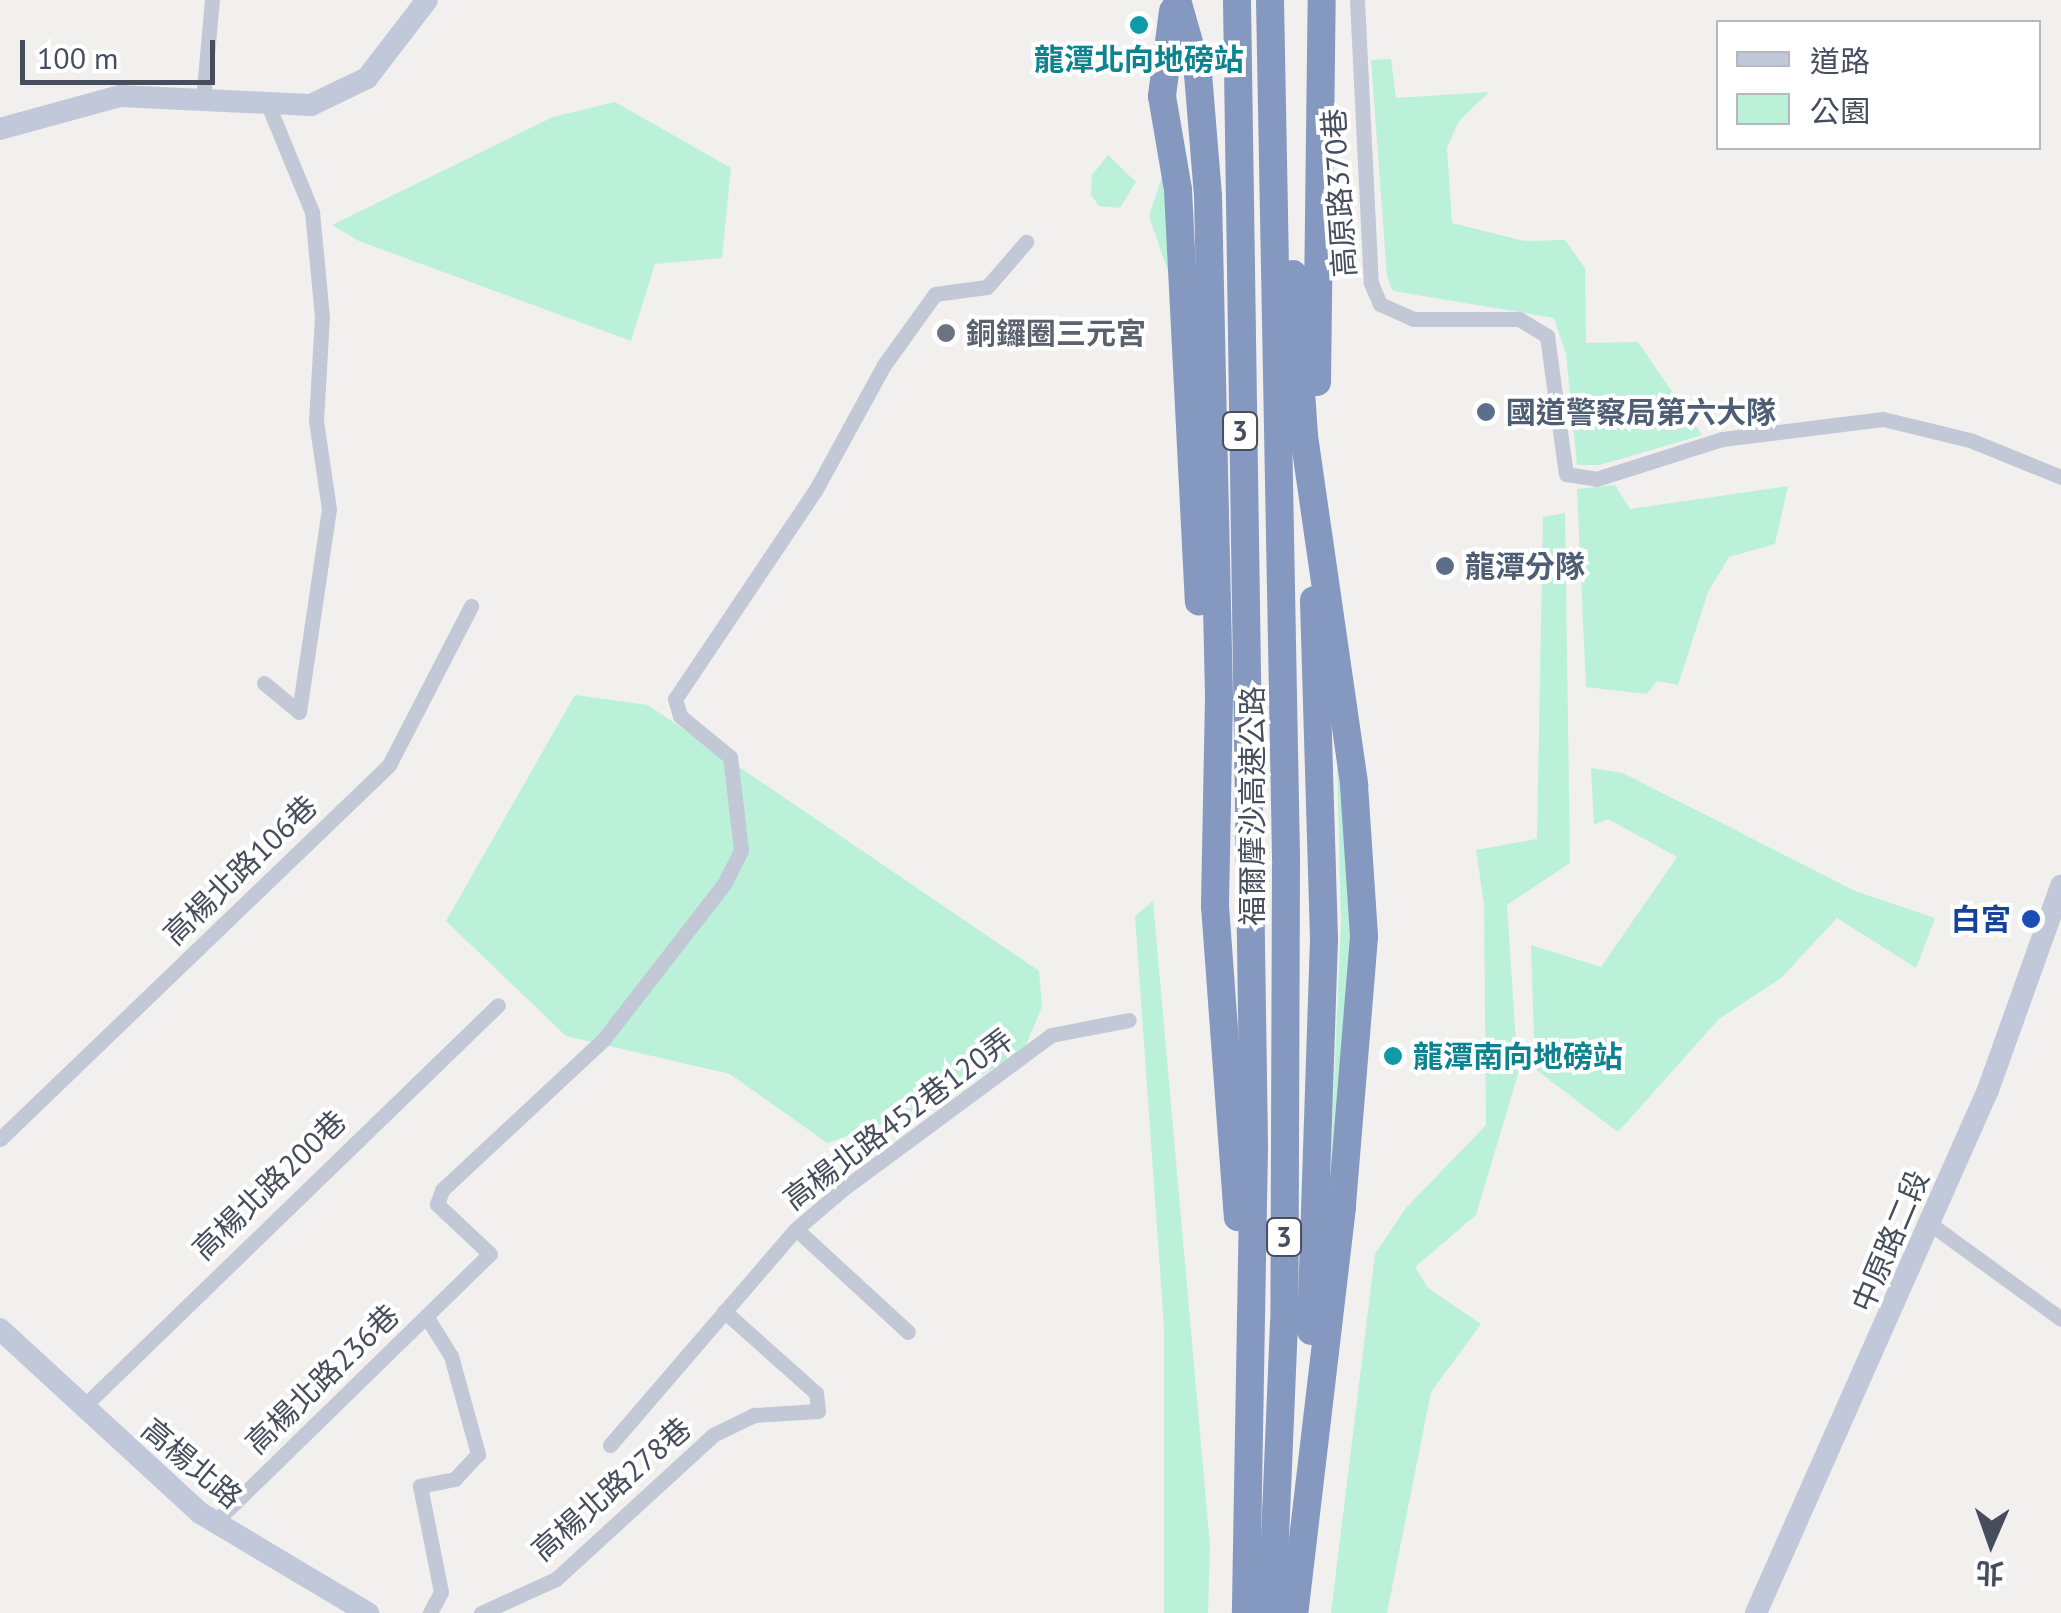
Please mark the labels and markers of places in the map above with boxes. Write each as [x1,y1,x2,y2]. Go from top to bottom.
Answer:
marker: 龍潭北向地磅站 [1128,14,1150,36]
place label: 龍潭北向地磅站 [1034,41,1244,77]
place label: 銅鑼圈三元宮 [966,315,1146,351]
marker: 銅鑼圈三元宮 [935,322,957,344]
place label: 國道警察局第六大隊 [1506,394,1776,430]
marker: 國道警察局第六大隊 [1475,401,1497,423]
place label: 龍潭分隊 [1465,548,1585,584]
marker: 龍潭分隊 [1434,555,1456,577]
place label: 白宮 [1951,901,2011,937]
marker: 白宮 [2020,908,2042,930]
place label: 龍潭南向地磅站 [1413,1038,1623,1074]
marker: 龍潭南向地磅站 [1382,1045,1404,1067]

